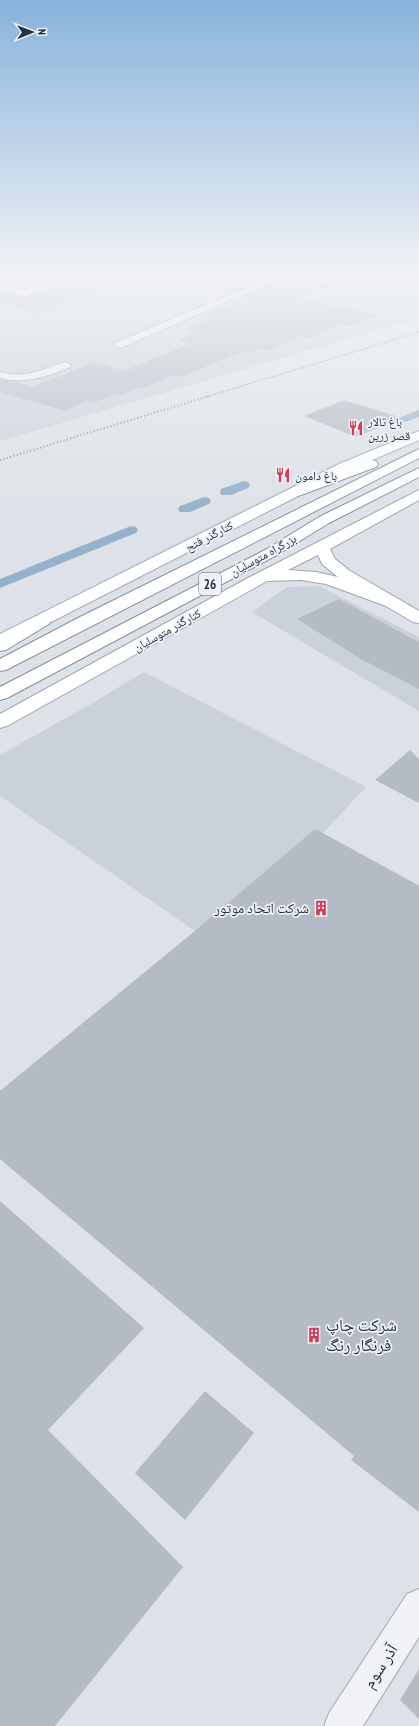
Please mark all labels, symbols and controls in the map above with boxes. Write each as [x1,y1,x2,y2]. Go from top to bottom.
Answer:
north arrow [12,12,52,52]
text: N [35,29,49,35]
place label: باغ تالار قصر زرین [367,414,410,443]
restaurant icon: باغ تالار قصر زرین [347,419,365,437]
restaurant icon: باغ دامون [274,466,292,484]
place label: باغ دامون [295,468,337,484]
street label: کنارگذر فتح [183,518,235,554]
street label: بزرگراه متوسلیان [227,531,299,580]
road number: 26 [199,573,221,595]
street label: کنارگذر متوسلیان [131,605,203,655]
place label: شرکت اتحاد موتور [213,899,309,917]
building icon: شرکت اتحاد موتور [312,899,330,917]
place label: شرکت چاپ فرنگار رنگ [326,1314,397,1356]
building icon: شرکت چاپ فرنگار رنگ [305,1326,323,1344]
street label: آذر سوم [358,1639,404,1693]

